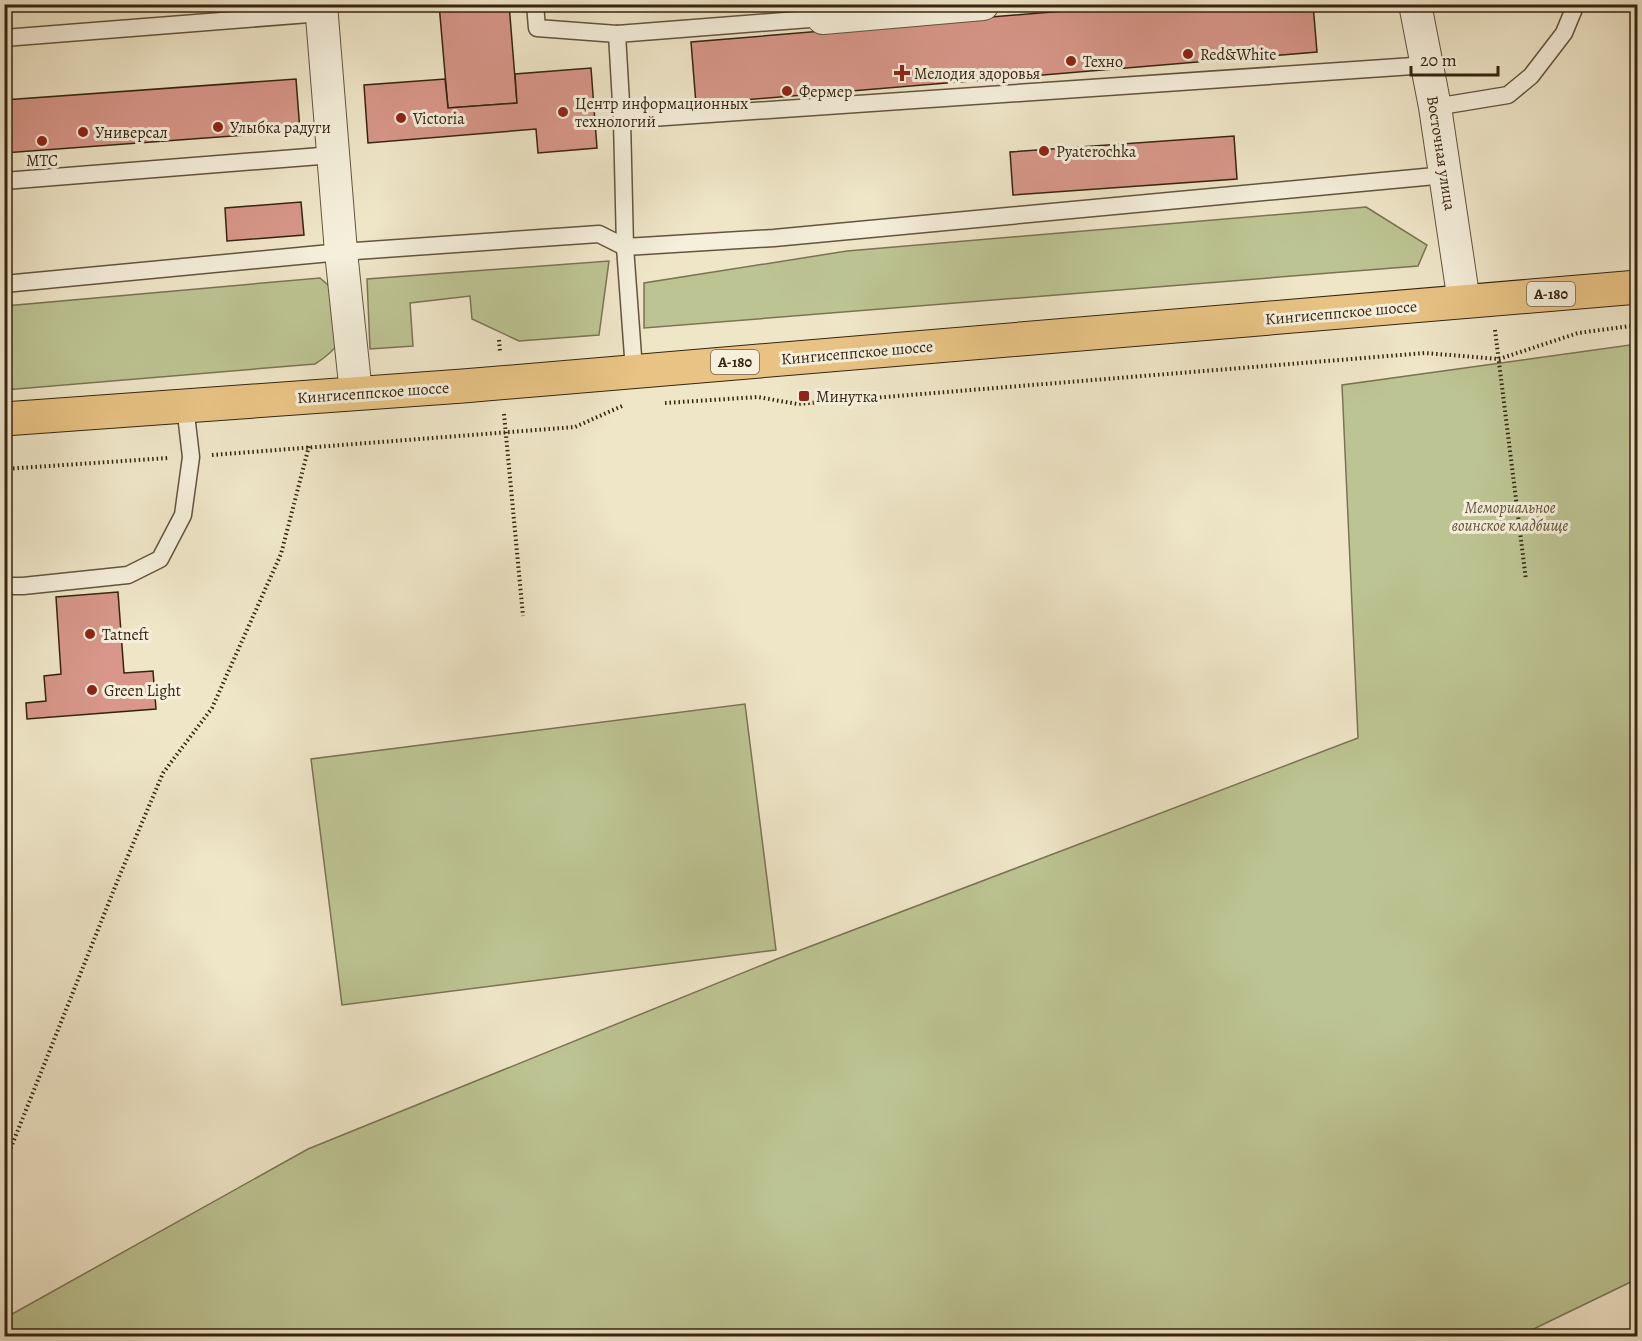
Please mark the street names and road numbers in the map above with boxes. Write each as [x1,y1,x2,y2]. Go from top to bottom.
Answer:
street label: Восточная улица [1421,94,1461,213]
road number: А-180 [1527,282,1575,306]
street label: Кингисеппское шоссе [1264,295,1418,331]
street label: Кингисеппское шоссе [780,335,934,371]
road number: А-180 [711,350,759,374]
street label: Кингисеппское шоссе [296,377,450,409]

